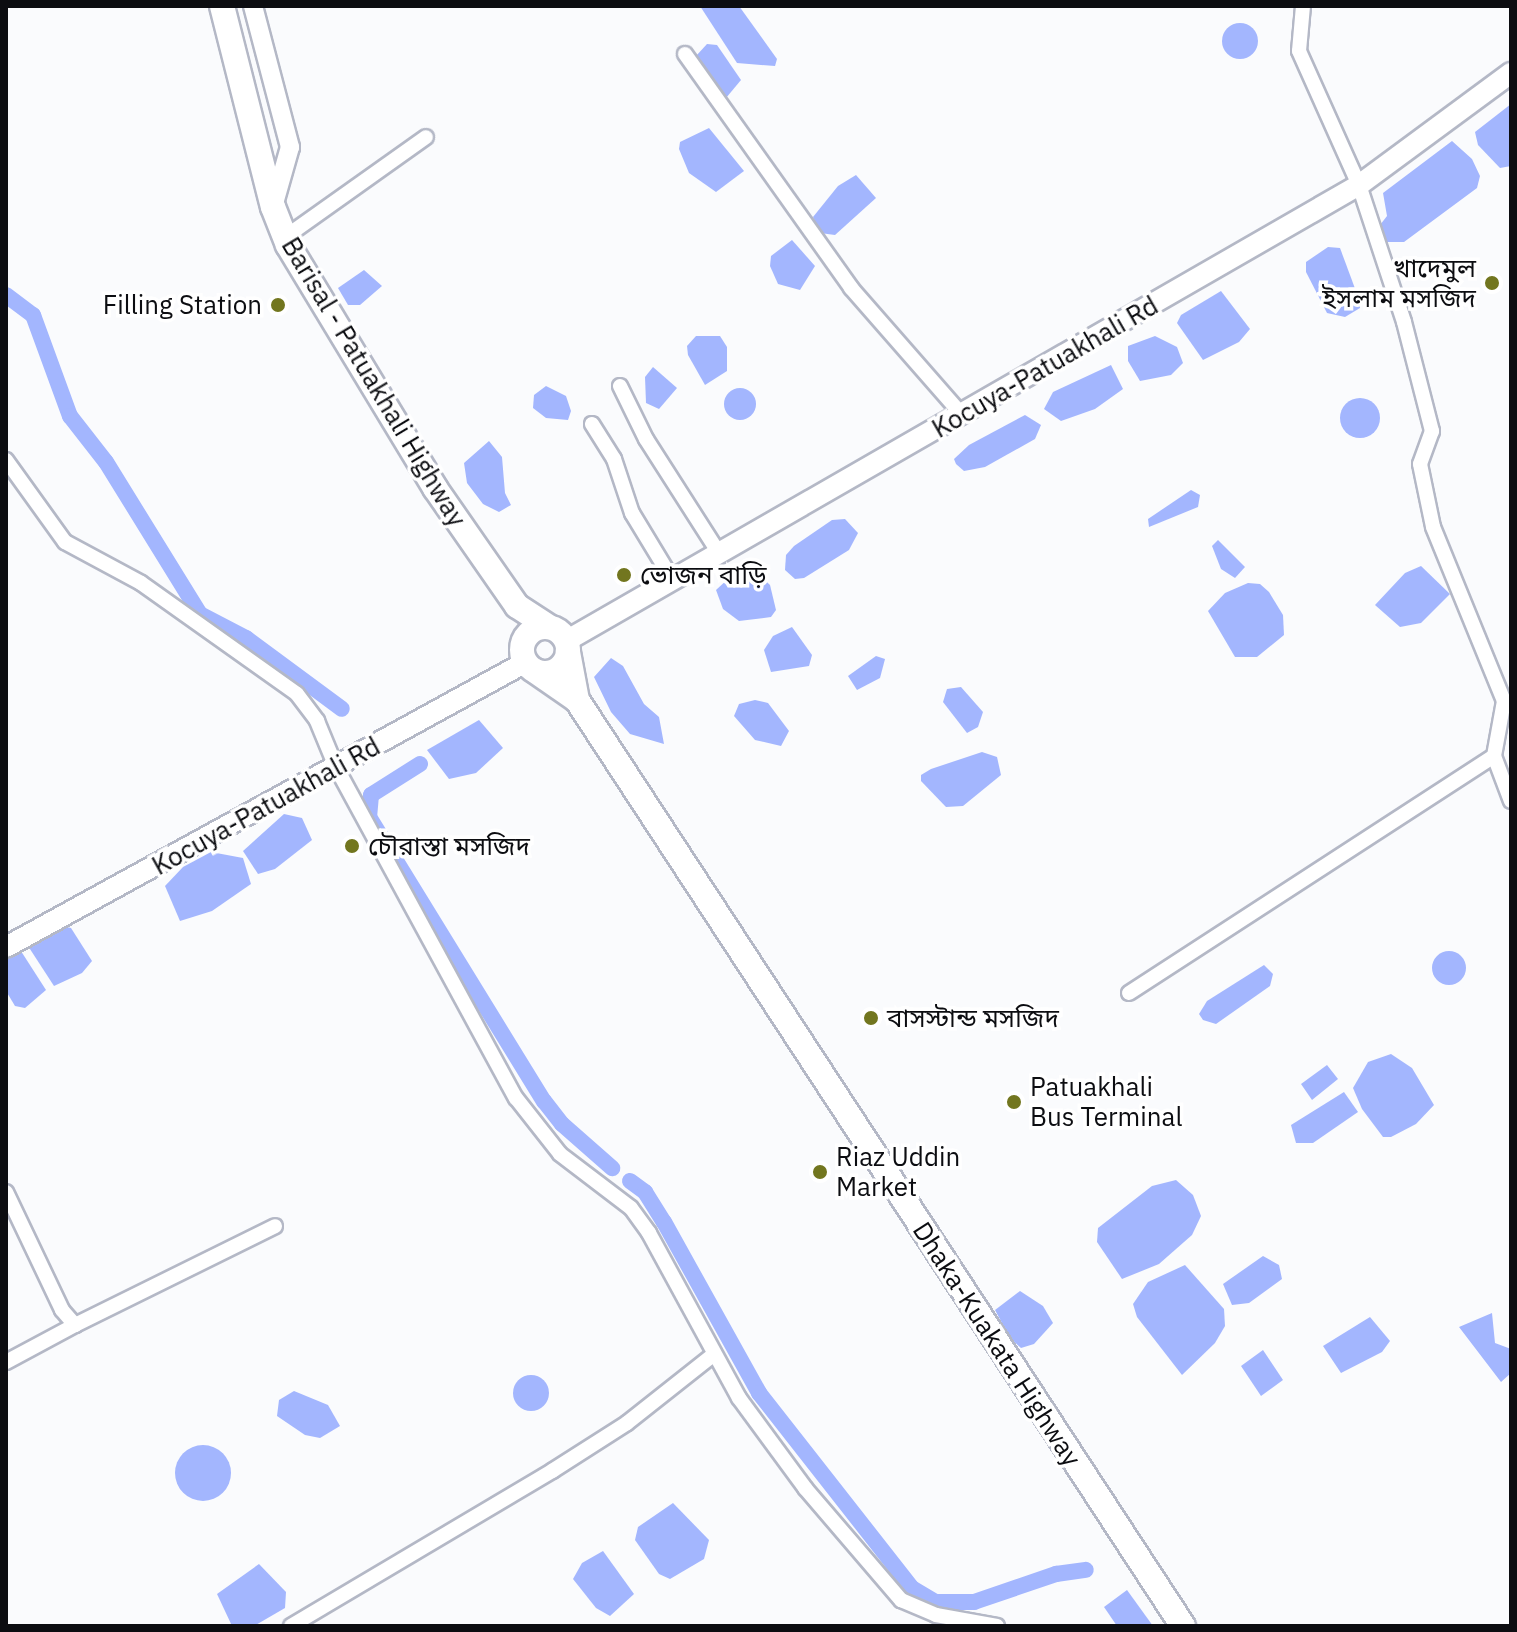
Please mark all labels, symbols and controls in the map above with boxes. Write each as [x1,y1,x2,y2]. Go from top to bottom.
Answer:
street label: Barisal - Patuakhali Highway [275,232,473,532]
place label: খাদেমুল ইসলাম মসজিদ [1322,252,1476,314]
marker: খাদেমুল ইসলাম মসজিদ [1483,274,1501,292]
place label: Filling Station [103,289,262,321]
street label: Kocuya-Patuakhali Rd [927,290,1163,444]
marker: Filling Station [269,296,287,314]
place label: ভোজন বাড়ি [640,559,767,591]
marker: ভোজন বাড়ি [615,566,633,584]
street label: Kocuya-Patuakhali Rd [147,730,385,882]
place label: চৌরাস্তা মসজিদ [368,830,530,862]
marker: চৌরাস্তা মসজিদ [343,837,361,855]
place label: বাসস্টান্ড মসজিদ [887,1002,1059,1034]
marker: বাসস্টান্ড মসজিদ [862,1009,880,1027]
place label: Patuakhali Bus Terminal [1030,1071,1182,1132]
marker: Patuakhali Bus Terminal [1005,1093,1023,1111]
place label: Riaz Uddin Market [836,1141,960,1202]
marker: Riaz Uddin Market [811,1163,829,1181]
street label: Dhaka-Kuakata Highway [906,1216,1088,1472]

